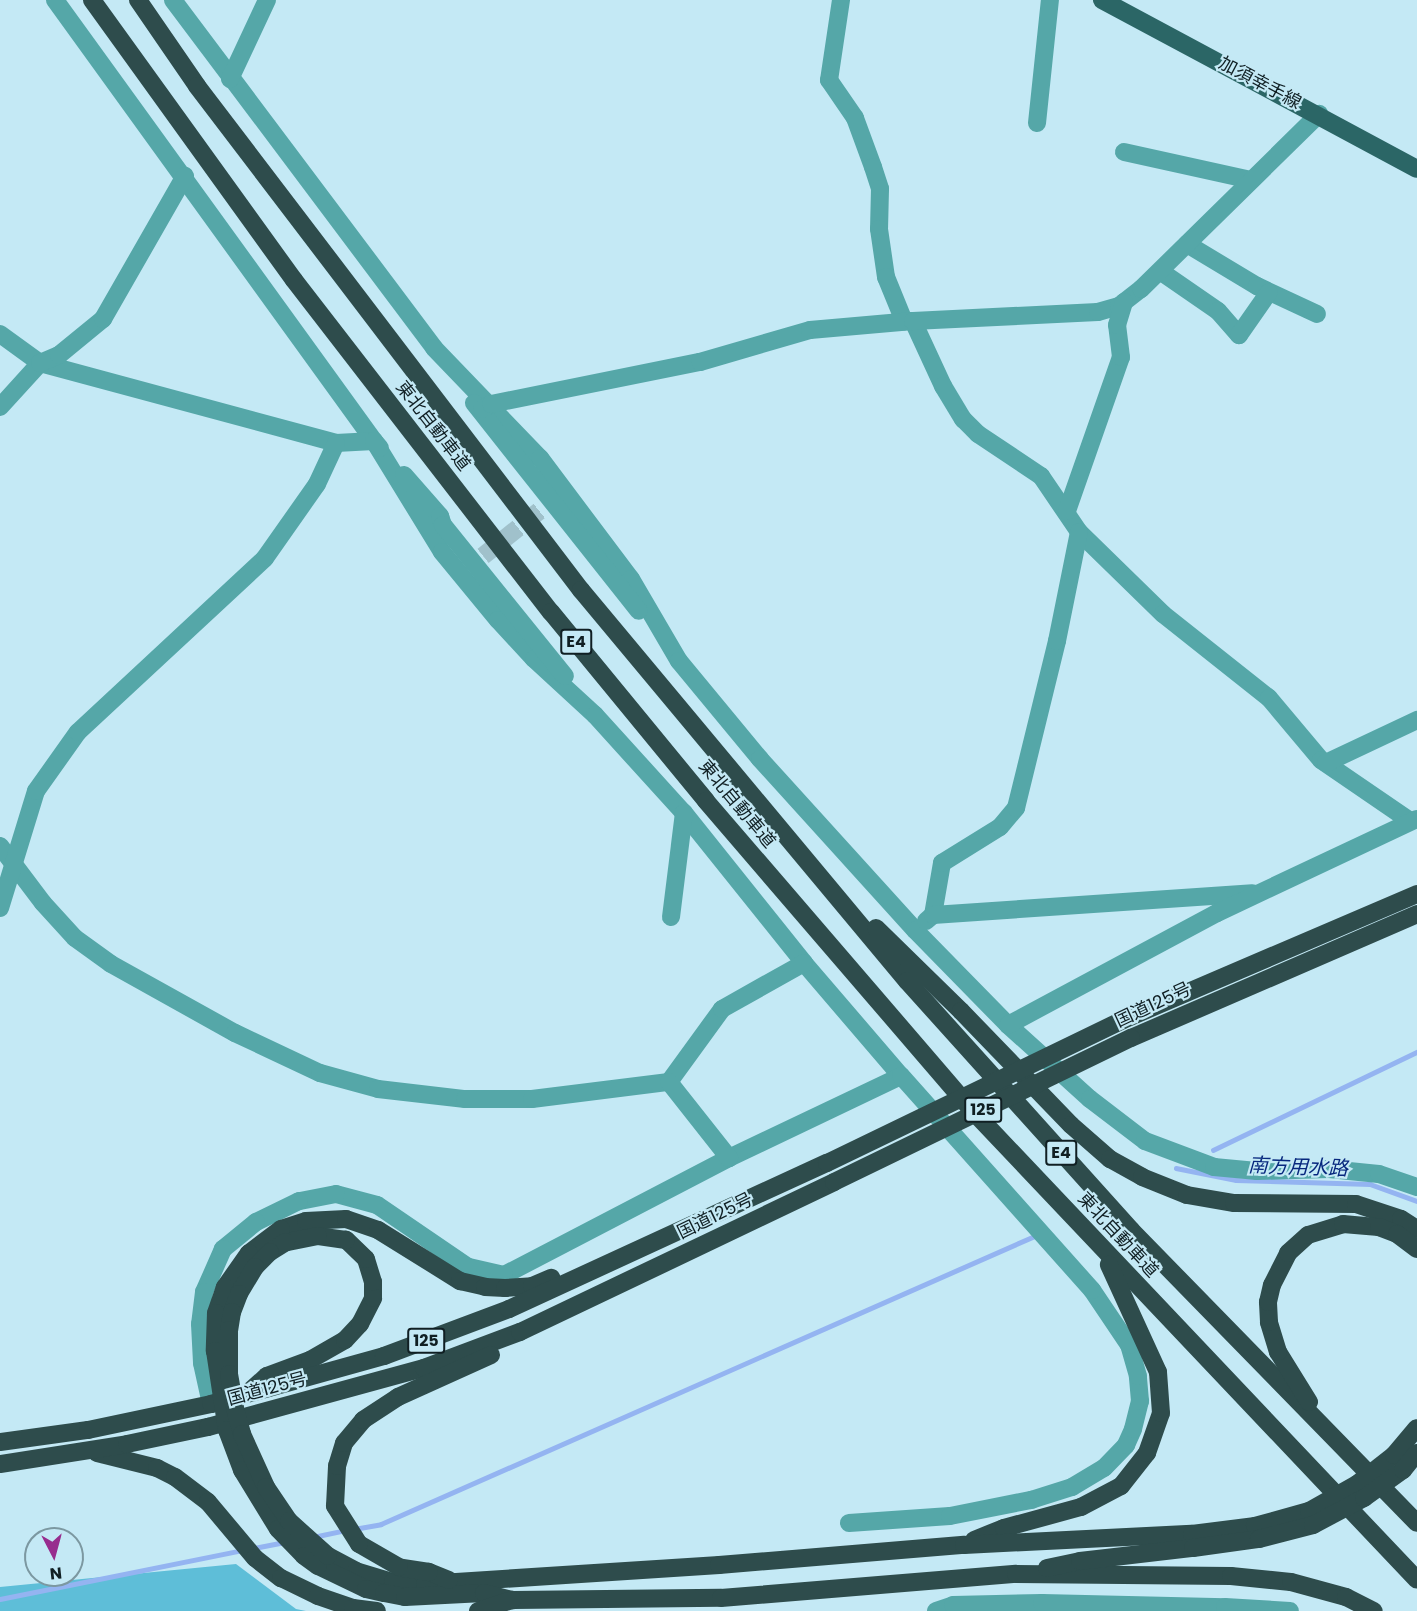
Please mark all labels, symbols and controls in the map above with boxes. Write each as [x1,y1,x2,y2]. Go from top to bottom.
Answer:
street label: 加須幸手線 [1215,52,1305,114]
street label: 東北自動車道 [391,377,475,475]
road number: E4 [560,629,592,655]
street label: 東北自動車道 [694,756,780,852]
street label: 国道125号 [1112,978,1194,1032]
road number: 125 [964,1097,1002,1123]
road number: E4 [1044,1140,1078,1166]
water label: 南方用水路 [1248,1153,1348,1181]
street label: 国道125号 [674,1188,756,1244]
street label: 東北自動車道 [1073,1188,1163,1282]
road number: 125 [406,1328,446,1354]
street label: 国道125号 [225,1368,309,1410]
north arrow [24,1527,84,1587]
text: N [49,1561,63,1585]

